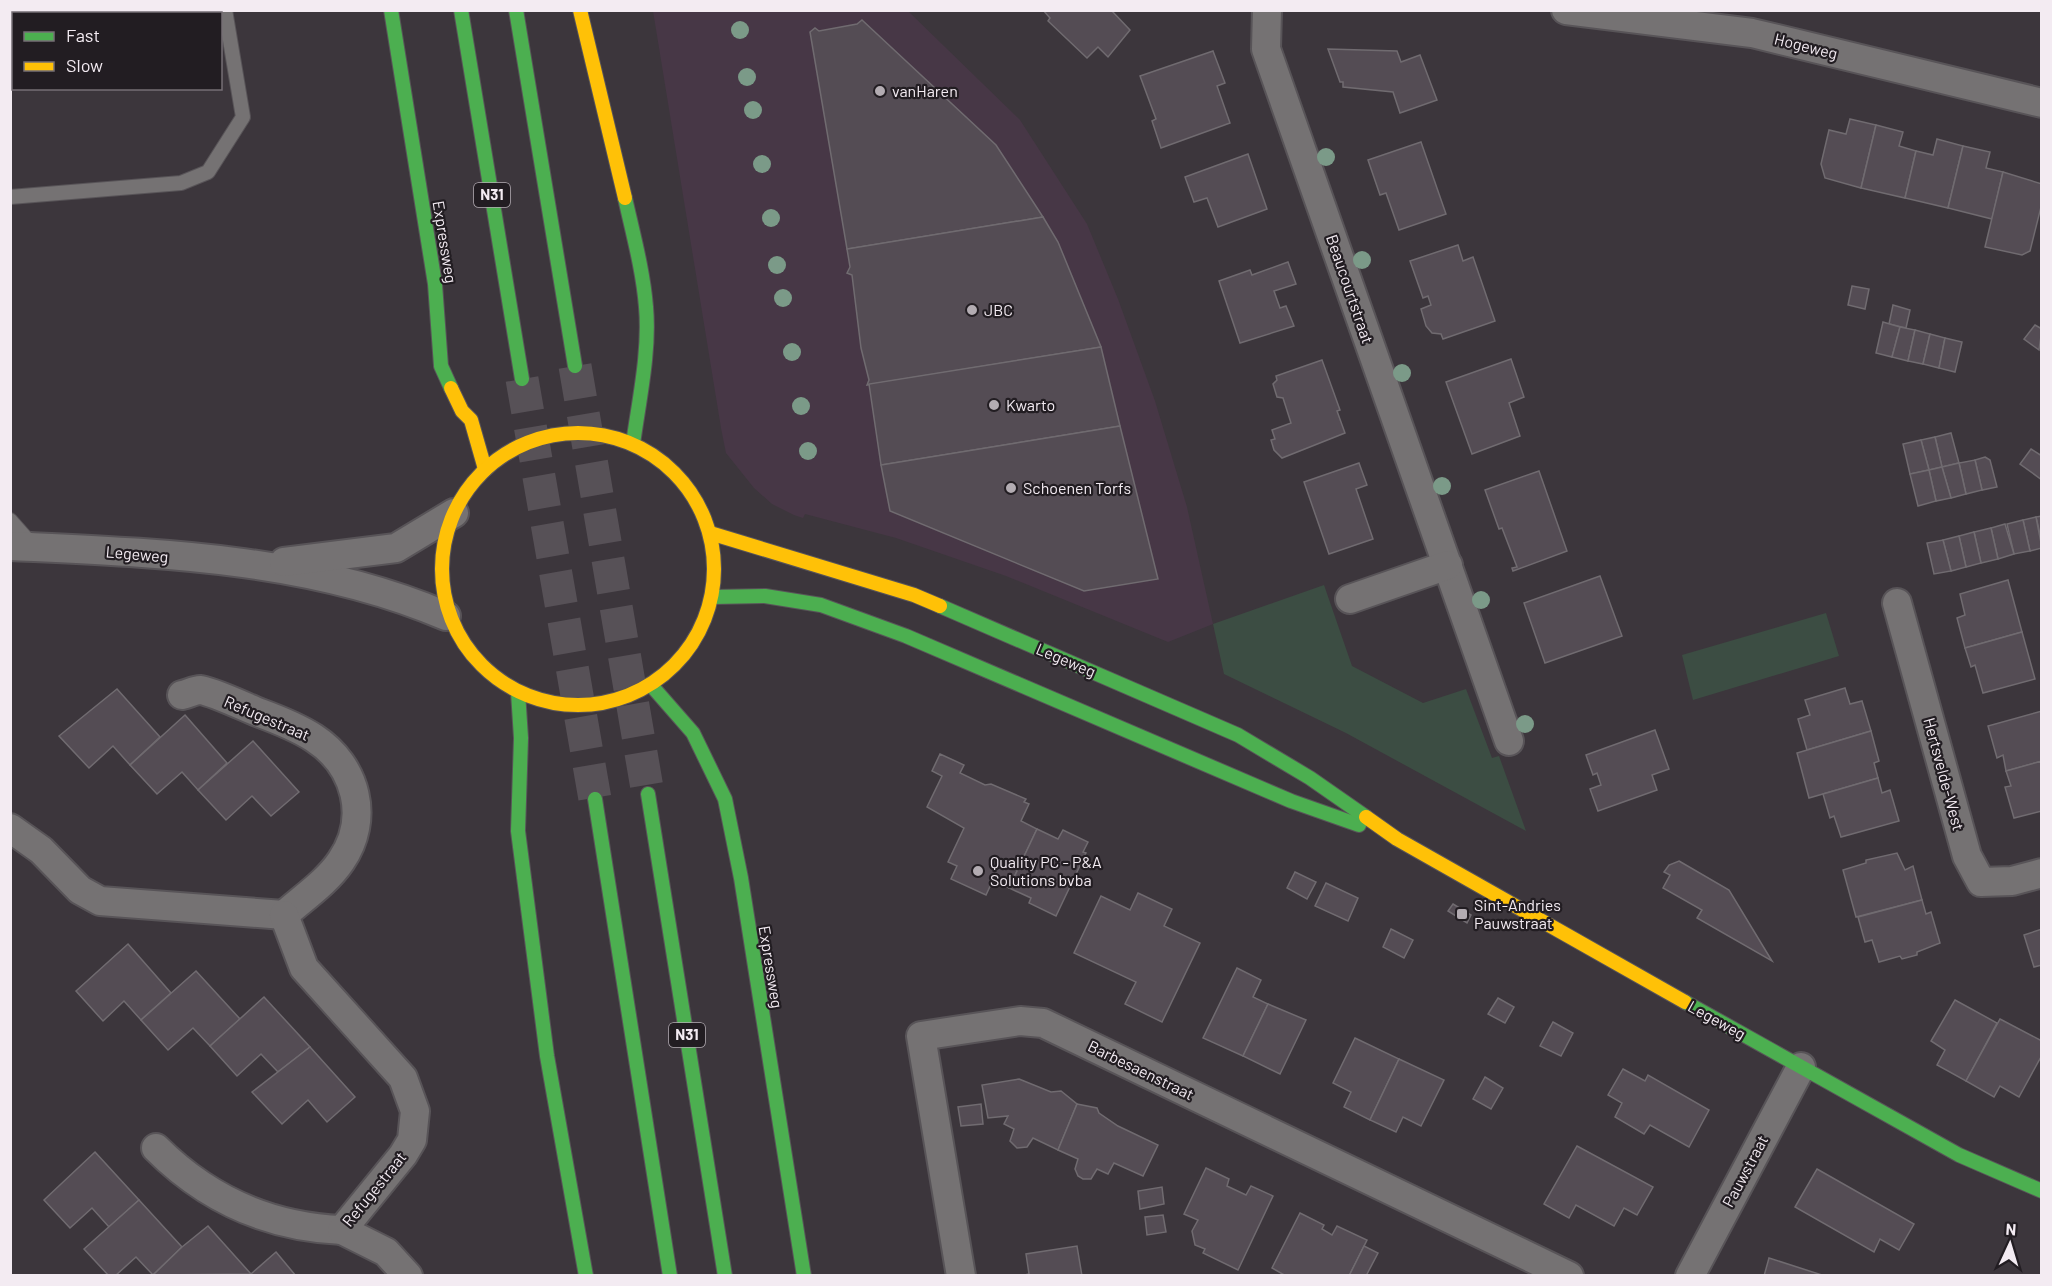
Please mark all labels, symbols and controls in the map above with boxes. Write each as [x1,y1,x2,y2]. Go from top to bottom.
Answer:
legend [12,12,222,90]
text: Fast [66,24,100,46]
street label: Hogeweg [1773,29,1840,63]
text: Slow [66,54,103,76]
place label: vanHaren [892,81,958,100]
marker: vanHaren [873,84,887,98]
road number: N31 [474,183,510,207]
street label: Expressweg [430,199,461,285]
street label: Beaucourtstraat [1323,232,1378,346]
place label: JBC [984,300,1013,319]
marker: JBC [965,303,979,317]
place label: Kwarto [1006,395,1055,414]
marker: Kwarto [987,398,1001,412]
place label: Schoenen Torfs [1023,478,1131,497]
marker: Schoenen Torfs [1004,481,1018,495]
street label: Legeweg [105,541,169,566]
street label: Legeweg [1034,639,1099,681]
street label: Refugestraat [222,691,313,744]
street label: Hertsvelde-West [1920,715,1969,833]
place label: Quality PC - P&A Solutions bvba [990,852,1102,889]
marker: Quality PC - P&A Solutions bvba [971,864,985,878]
place label: Sint-Andries Pauwstraat [1474,895,1561,932]
marker: Sint-Andries Pauwstraat [1455,907,1469,921]
street label: Expressweg [756,924,787,1010]
street label: Legeweg [1685,996,1749,1043]
road number: N31 [669,1023,705,1047]
street label: Barbesaenstraat [1085,1036,1197,1103]
street label: Pauwstraat [1718,1132,1771,1210]
street label: Refugestraat [338,1147,410,1230]
north arrow [1980,1214,2040,1274]
text: N [2005,1219,2017,1238]

